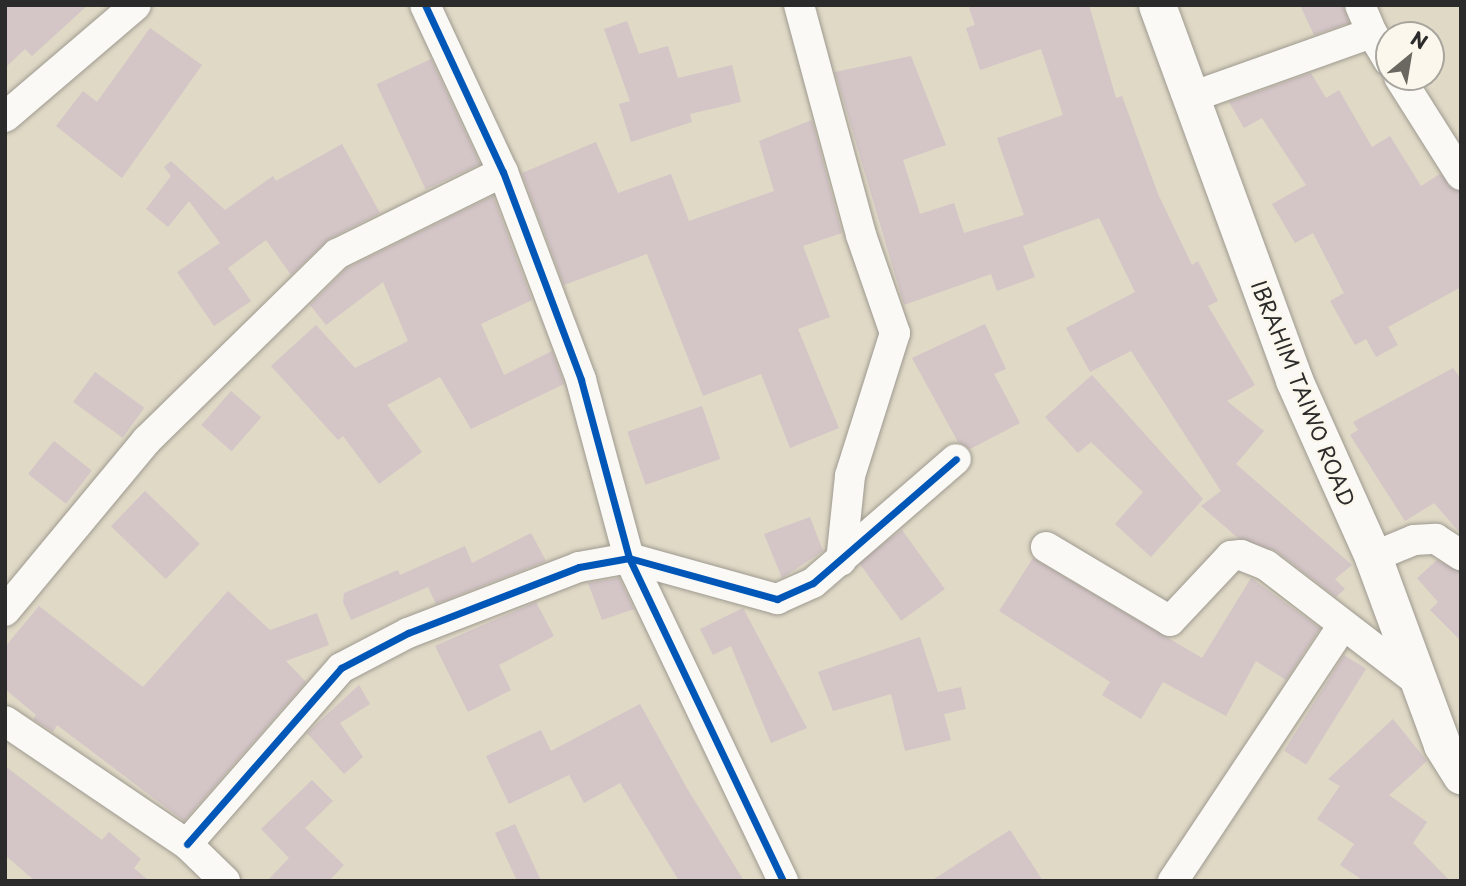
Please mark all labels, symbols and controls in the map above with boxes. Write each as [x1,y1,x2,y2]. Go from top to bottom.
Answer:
north arrow [1375,21,1445,91]
text: N [1406,24,1433,55]
street label: IBRAHIM TAIWO ROAD [1247,275,1361,511]

